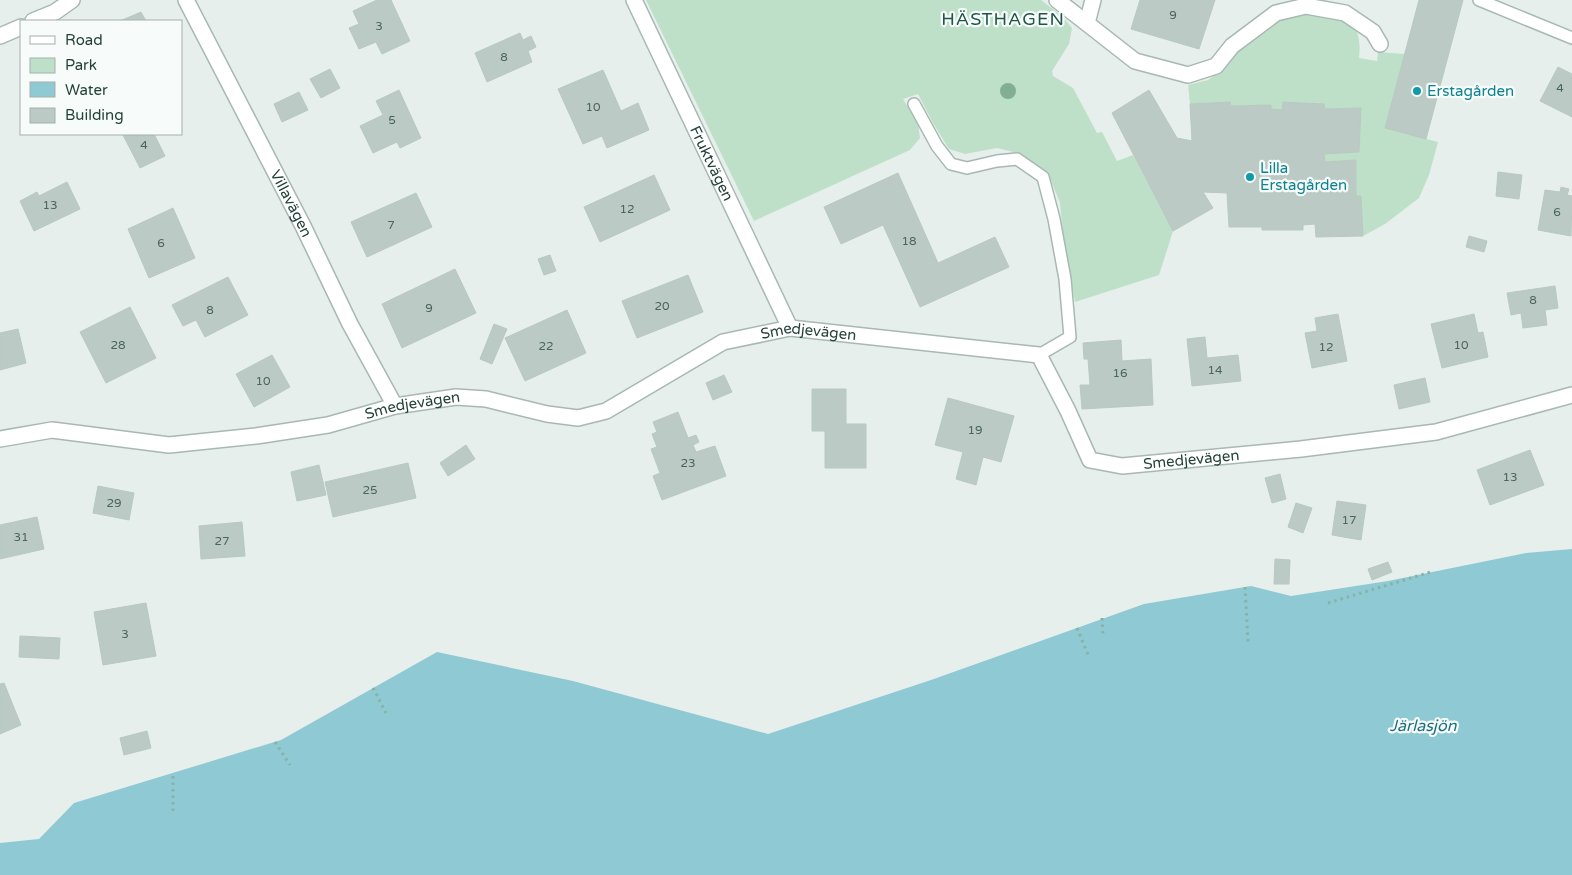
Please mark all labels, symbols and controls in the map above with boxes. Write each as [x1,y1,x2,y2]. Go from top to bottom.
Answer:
district label: HÄSTHAGEN [941,8,1065,30]
house number: 9 [1169,8,1177,22]
house number: 3 [375,19,383,33]
legend [20,20,182,135]
text: Road [65,31,103,49]
house number: 8 [500,50,508,64]
text: Park [65,56,97,74]
text: Water [65,81,108,99]
house number: 4 [1556,81,1564,95]
place label: Erstagården [1427,82,1514,100]
marker: Erstagården [1411,85,1423,97]
house number: 10 [585,100,601,114]
text: Building [65,106,124,124]
house number: 5 [388,113,396,127]
street label: Fruktvägen [686,123,737,204]
house number: 4 [140,138,148,152]
place label: Lilla Erstagården [1260,159,1347,194]
street label: Villavägen [266,167,316,240]
marker: Lilla Erstagården [1244,171,1256,183]
house number: 13 [42,198,58,212]
house number: 12 [619,202,635,216]
house number: 6 [1553,205,1561,219]
house number: 7 [387,218,395,232]
house number: 18 [901,234,917,248]
house number: 6 [157,236,165,250]
house number: 8 [1529,293,1537,307]
house number: 20 [654,299,670,313]
house number: 9 [425,301,433,315]
house number: 8 [206,303,214,317]
street label: Smedjevägen [759,319,857,344]
house number: 28 [110,338,126,352]
house number: 10 [1453,338,1469,352]
house number: 22 [538,339,554,353]
house number: 12 [1318,340,1334,354]
house number: 14 [1207,363,1223,377]
house number: 16 [1112,366,1128,380]
house number: 10 [255,374,271,388]
street label: Smedjevägen [363,388,461,423]
house number: 19 [967,423,983,437]
street label: Smedjevägen [1142,446,1240,473]
house number: 23 [680,456,696,470]
house number: 13 [1502,470,1518,484]
house number: 25 [362,483,378,497]
house number: 29 [106,496,122,510]
house number: 17 [1341,513,1357,527]
house number: 31 [13,530,29,544]
house number: 27 [214,534,230,548]
house number: 3 [121,627,129,641]
water label: Järlasjön [1390,716,1458,736]

